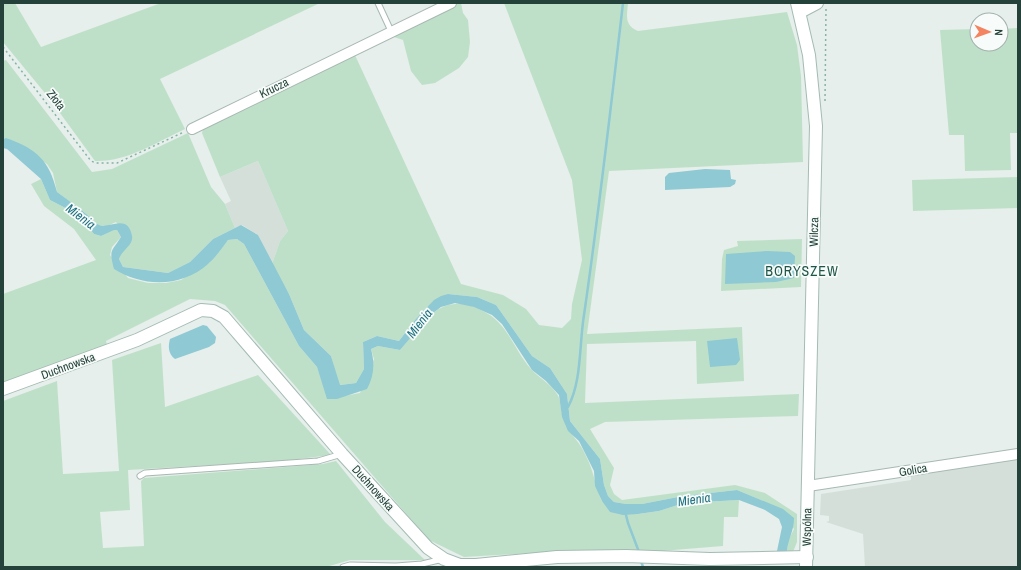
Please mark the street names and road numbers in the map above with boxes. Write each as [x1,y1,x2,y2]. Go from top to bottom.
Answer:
street label: Krucza [257,74,292,102]
street label: Złota [43,86,69,114]
street label: Wilcza [806,217,822,247]
street label: Duchnowska [39,349,98,383]
street label: Golica [898,460,929,480]
street label: Duchnowska [348,462,398,515]
street label: Wspólna [799,507,815,546]

